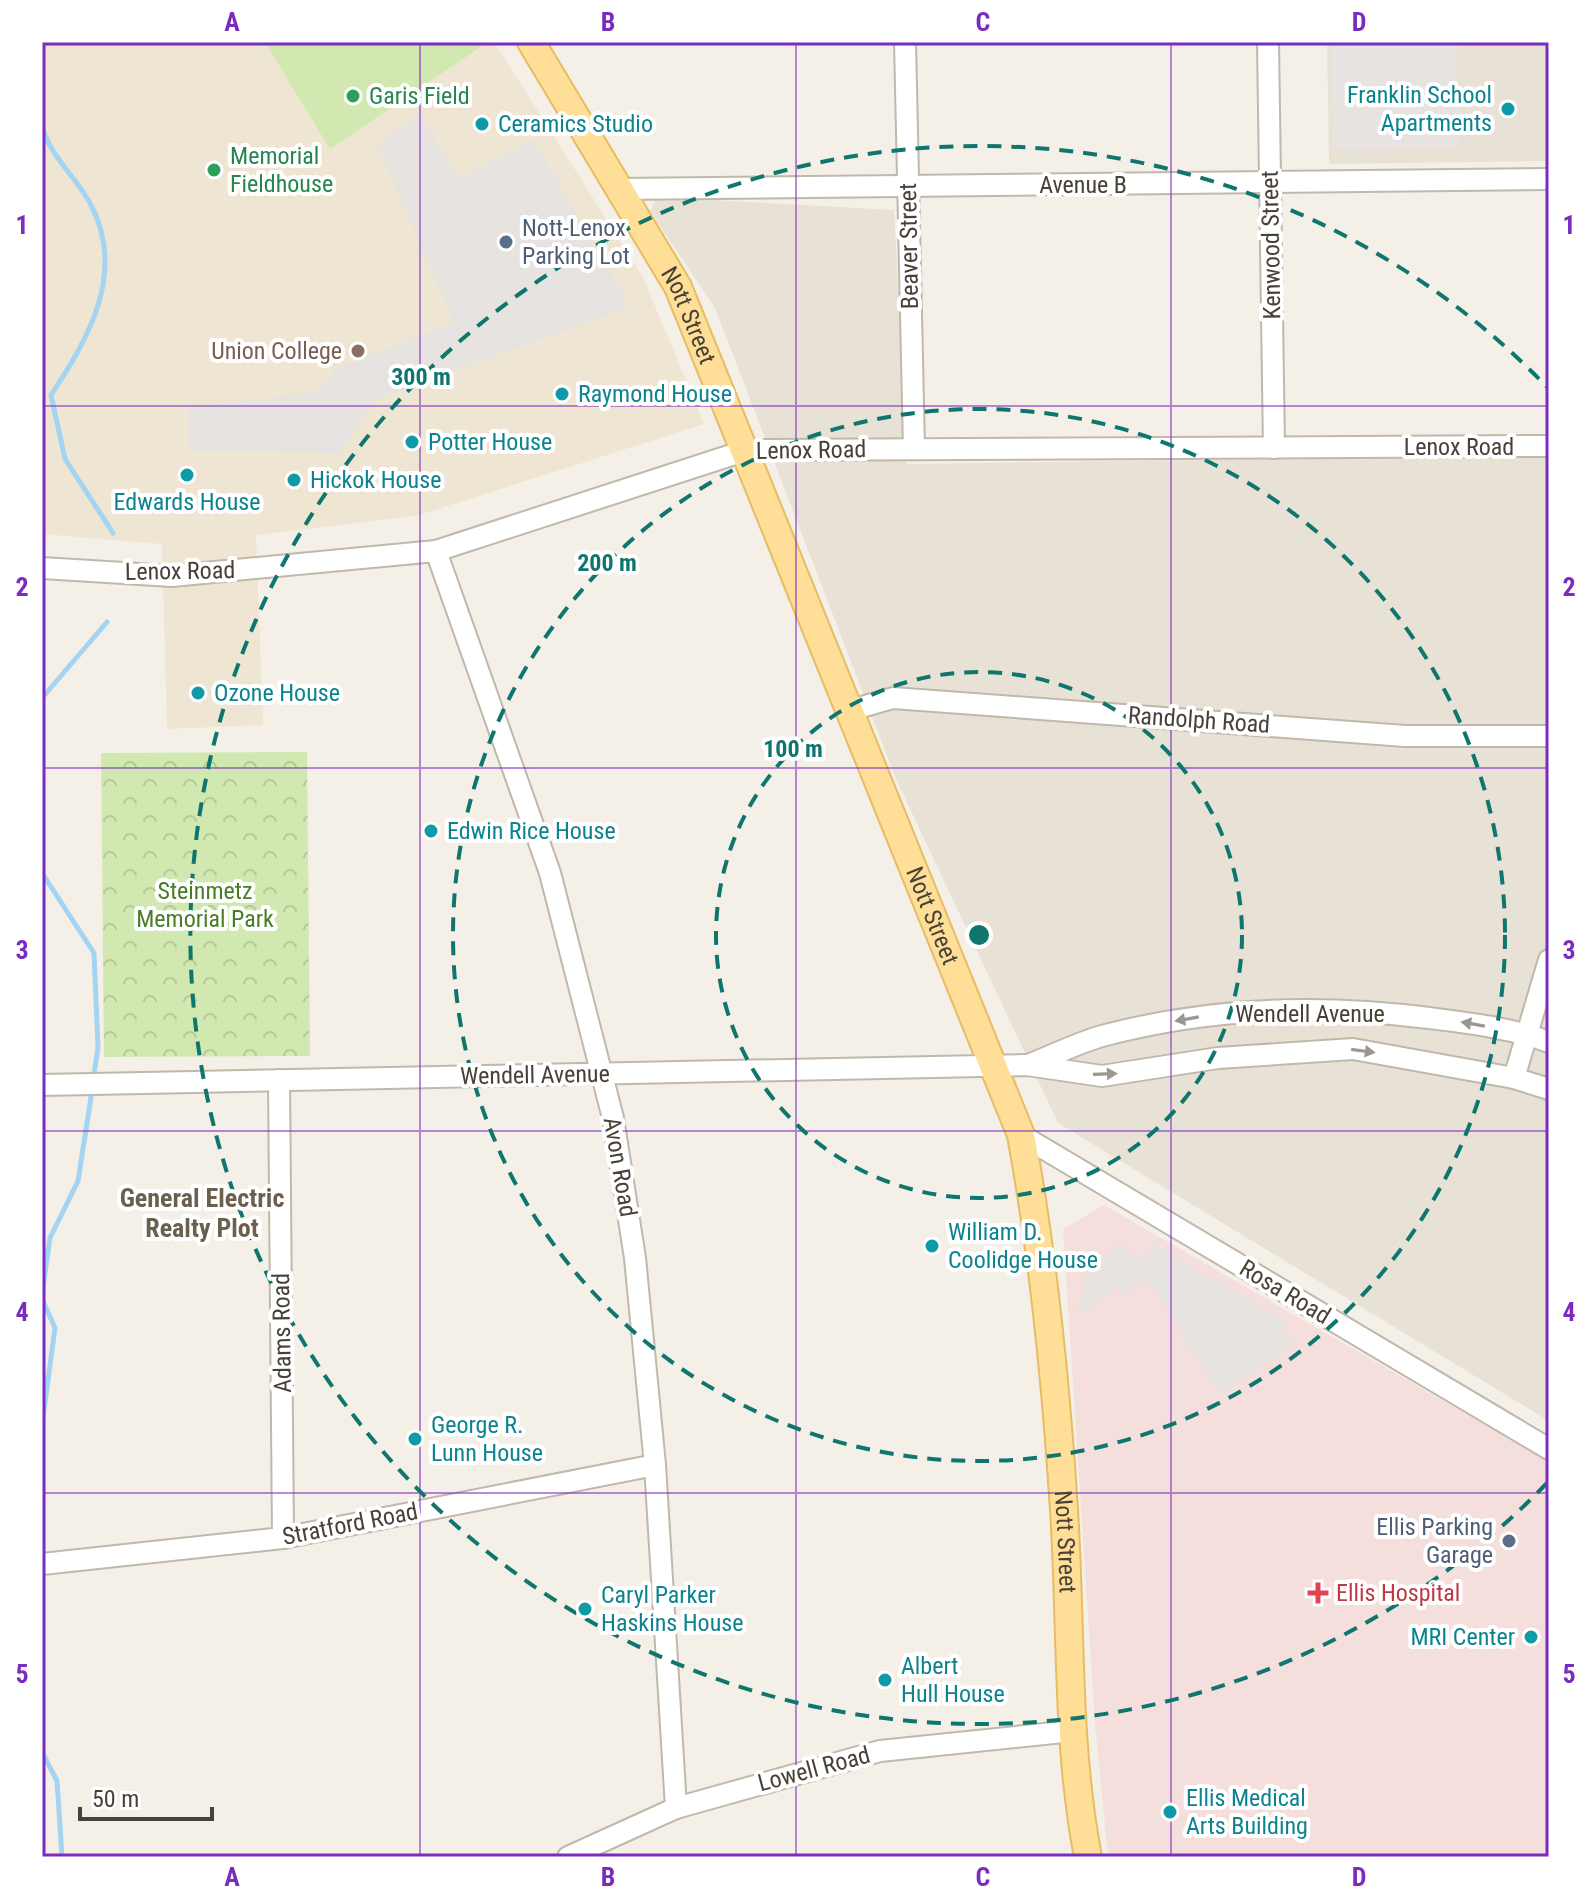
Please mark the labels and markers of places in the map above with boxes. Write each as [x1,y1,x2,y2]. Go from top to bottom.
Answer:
place label: Franklin School Apartments [1347,81,1492,137]
place label: Garis Field [369,82,470,110]
marker: Garis Field [344,87,362,105]
marker: Franklin School Apartments [1499,100,1517,118]
place label: Ceramics Studio [498,110,653,138]
marker: Ceramics Studio [473,115,491,133]
place label: Memorial Fieldhouse [230,142,333,198]
marker: Memorial Fieldhouse [205,161,223,179]
place label: Nott-Lenox Parking Lot [522,214,630,270]
marker: Nott-Lenox Parking Lot [497,233,515,251]
place label: Union College [211,337,342,365]
marker: Union College [349,342,367,360]
place label: Raymond House [578,380,732,408]
marker: Raymond House [553,385,571,403]
place label: Potter House [428,428,552,456]
marker: Potter House [403,433,421,451]
marker: Edwards House [178,466,196,484]
place label: Hickok House [310,466,441,494]
marker: Hickok House [285,471,303,489]
place label: Edwards House [114,488,260,516]
place label: Ozone House [214,679,340,707]
marker: Ozone House [189,684,207,702]
place label: Edwin Rice House [447,817,616,845]
marker: Edwin Rice House [422,822,440,840]
centre of rings [965,921,993,949]
place label: William D. Coolidge House [948,1218,1098,1274]
marker: William D. Coolidge House [923,1237,941,1255]
place label: George R. Lunn House [431,1411,543,1467]
marker: George R. Lunn House [406,1430,424,1448]
place label: Ellis Parking Garage [1376,1513,1493,1569]
marker: Ellis Parking Garage [1500,1532,1518,1550]
place label: Ellis Hospital [1336,1579,1460,1607]
place label: Caryl Parker Haskins House [601,1581,743,1637]
marker: Ellis Hospital [1307,1582,1329,1604]
marker: Caryl Parker Haskins House [576,1600,594,1618]
place label: MRI Center [1410,1623,1515,1651]
marker: MRI Center [1522,1628,1540,1646]
place label: Albert Hull House [901,1652,1005,1708]
marker: Albert Hull House [876,1671,894,1689]
place label: Ellis Medical Arts Building [1186,1784,1308,1840]
marker: Ellis Medical Arts Building [1161,1803,1179,1821]

